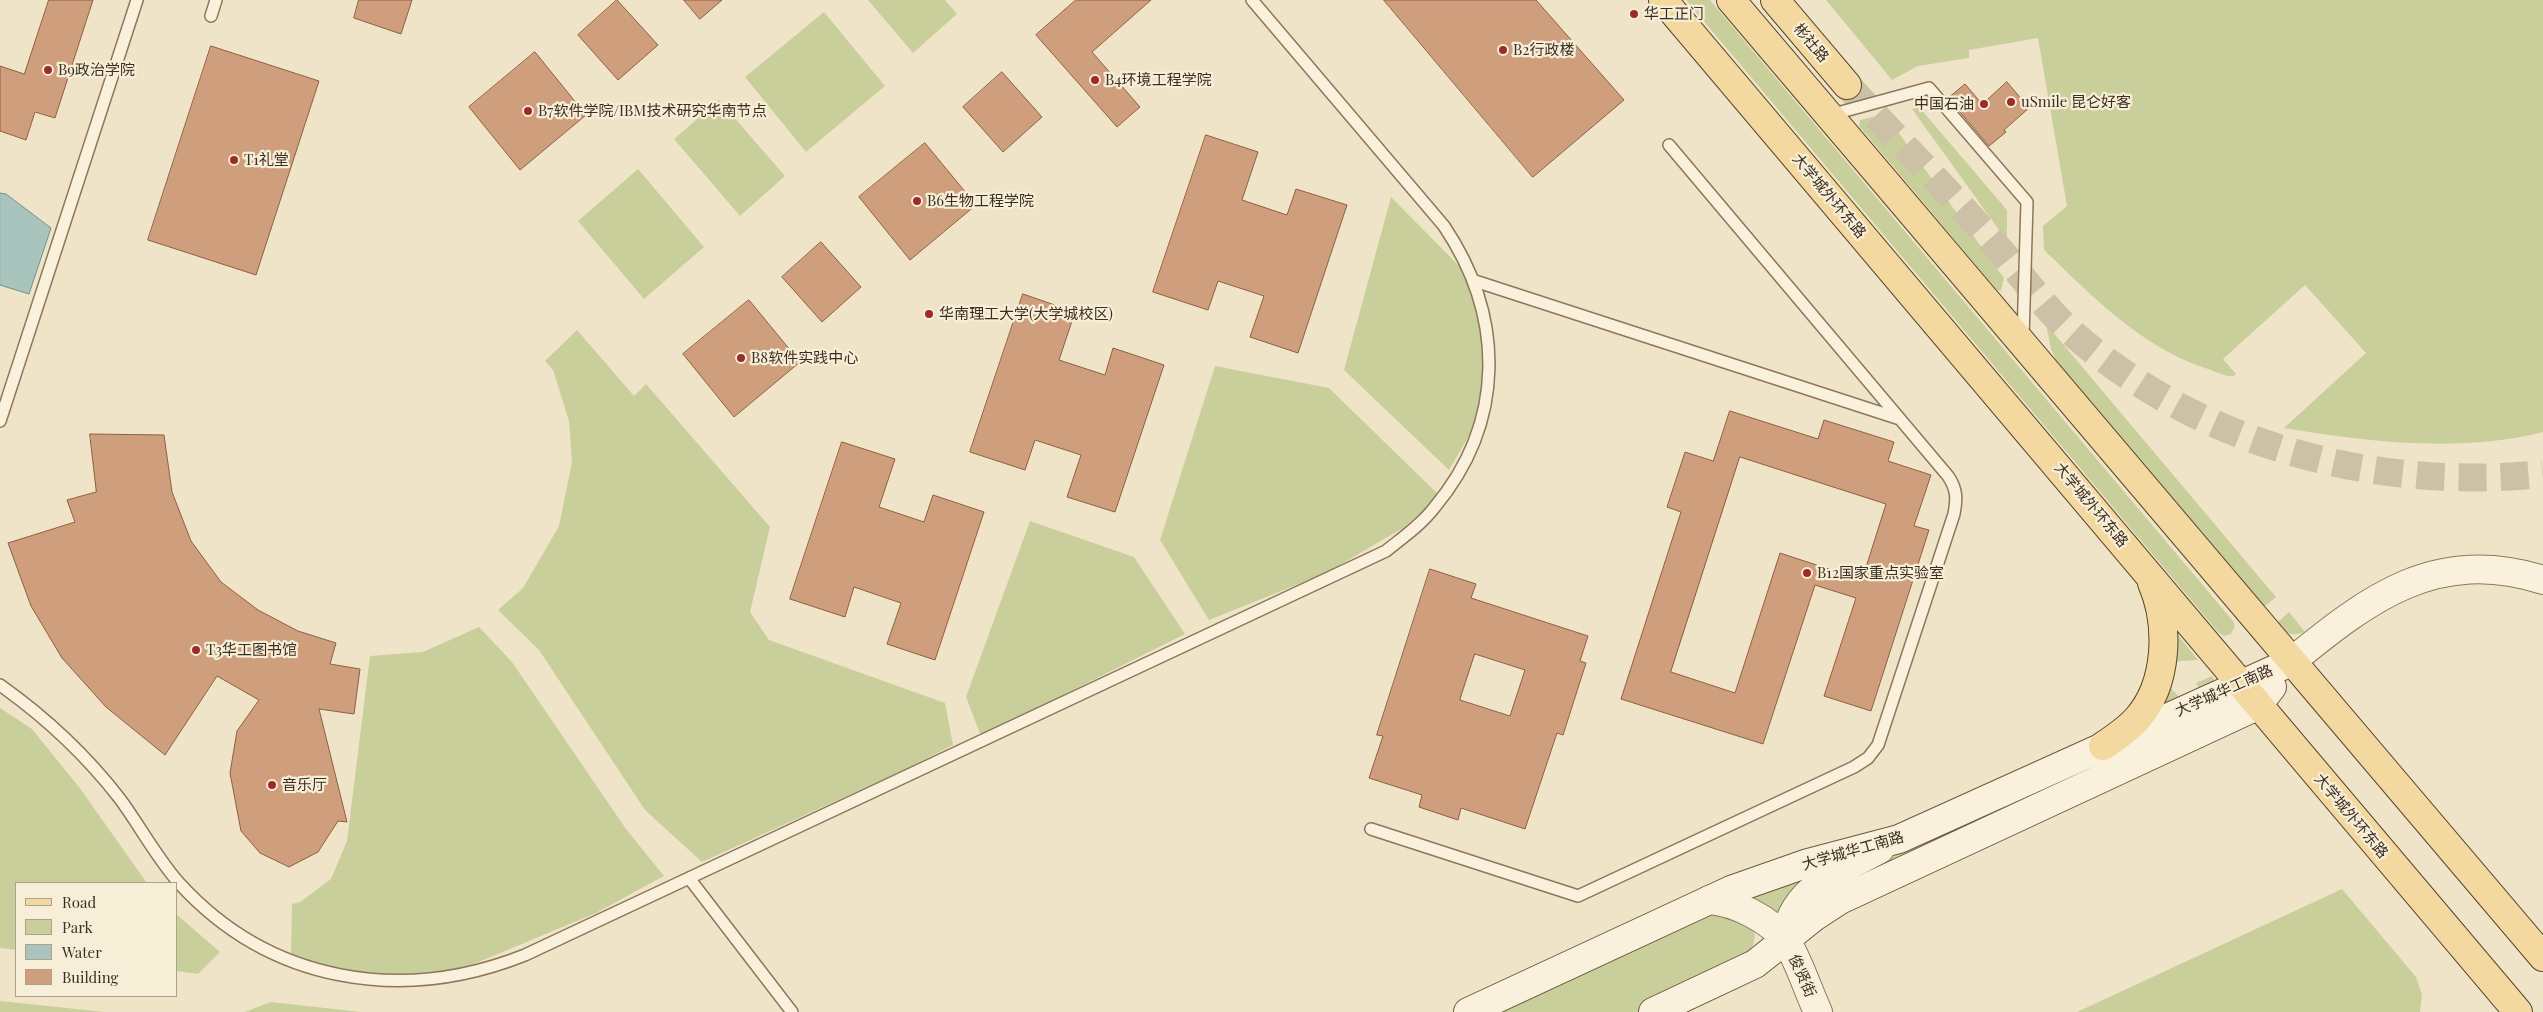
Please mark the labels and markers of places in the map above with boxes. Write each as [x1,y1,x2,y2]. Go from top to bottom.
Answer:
place label: 华工正门 [1644,5,1704,23]
marker: 华工正门 [1628,8,1640,20]
place label: B2行政楼 [1513,41,1575,59]
marker: B2行政楼 [1497,44,1509,56]
place label: B9政治学院 [58,61,135,79]
marker: B9政治学院 [42,64,54,76]
place label: B4环境工程学院 [1105,71,1212,89]
marker: B4环境工程学院 [1089,74,1101,86]
place label: uSmile 昆仑好客 [2021,93,2131,111]
place label: 中国石油 [1914,95,1974,113]
marker: uSmile 昆仑好客 [2005,96,2017,108]
marker: 中国石油 [1978,98,1990,110]
place label: B7软件学院/IBM技术研究华南节点 [538,102,766,120]
marker: B7软件学院/IBM技术研究华南节点 [522,105,534,117]
place label: T1礼堂 [244,151,289,169]
marker: T1礼堂 [228,154,240,166]
place label: B6生物工程学院 [927,192,1034,210]
marker: B6生物工程学院 [911,195,923,207]
place label: 华南理工大学(大学城校区) [939,305,1113,323]
marker: 华南理工大学(大学城校区) [923,308,935,320]
place label: B8软件实践中心 [751,349,858,367]
marker: B8软件实践中心 [735,352,747,364]
place label: B12国家重点实验室 [1817,564,1944,582]
marker: B12国家重点实验室 [1801,567,1813,579]
place label: T3华工图书馆 [206,641,297,659]
marker: T3华工图书馆 [190,644,202,656]
place label: 音乐厅 [282,776,327,794]
marker: 音乐厅 [266,779,278,791]

